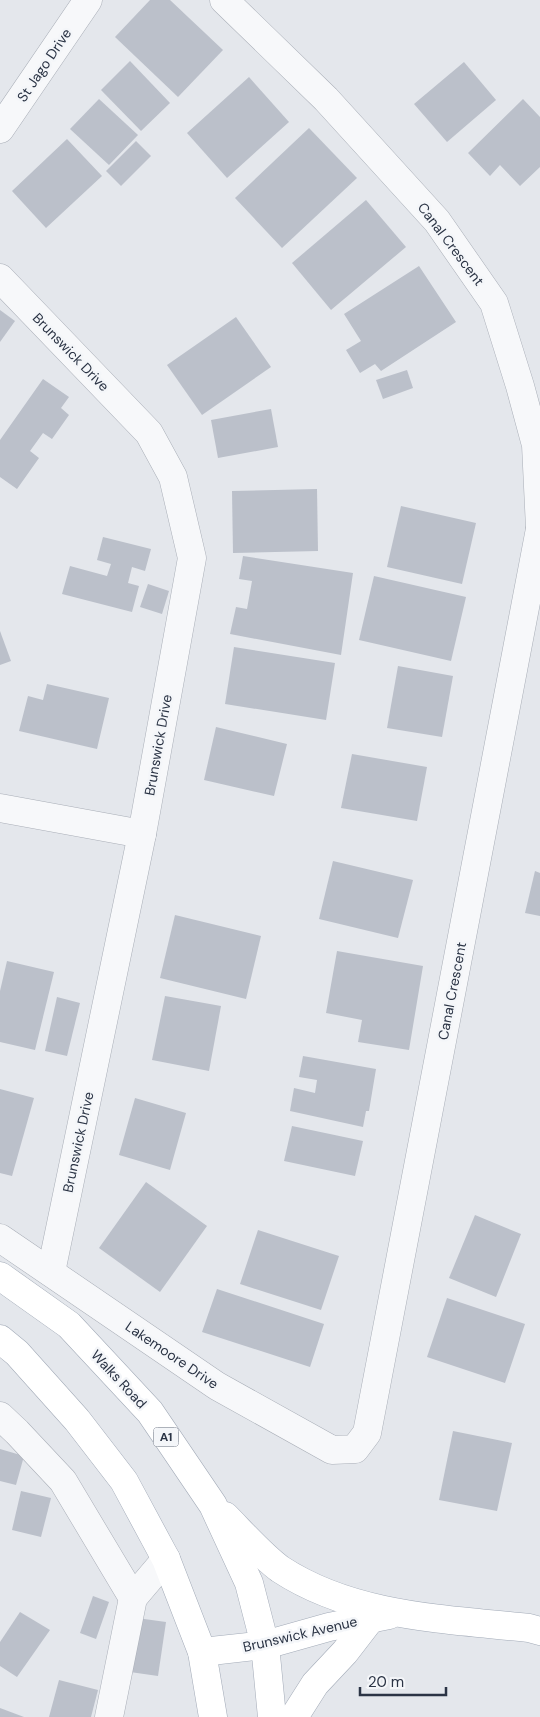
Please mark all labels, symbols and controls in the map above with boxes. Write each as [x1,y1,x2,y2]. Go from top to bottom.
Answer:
street label: St Jago Drive [13,25,75,105]
street label: Canal Crescent [414,199,488,289]
street label: Brunswick Drive [29,309,113,395]
street label: Brunswick Drive [140,693,176,797]
street label: Canal Crescent [434,940,470,1042]
street label: Brunswick Drive [59,1090,97,1194]
street label: Lakemoore Drive [122,1317,222,1393]
street label: Walks Road [87,1346,151,1412]
road number: A1 [154,1428,178,1446]
street label: Brunswick Avenue [241,1612,359,1656]
scale bar [360,1664,446,1696]
text: 20 m [368,1672,404,1692]

